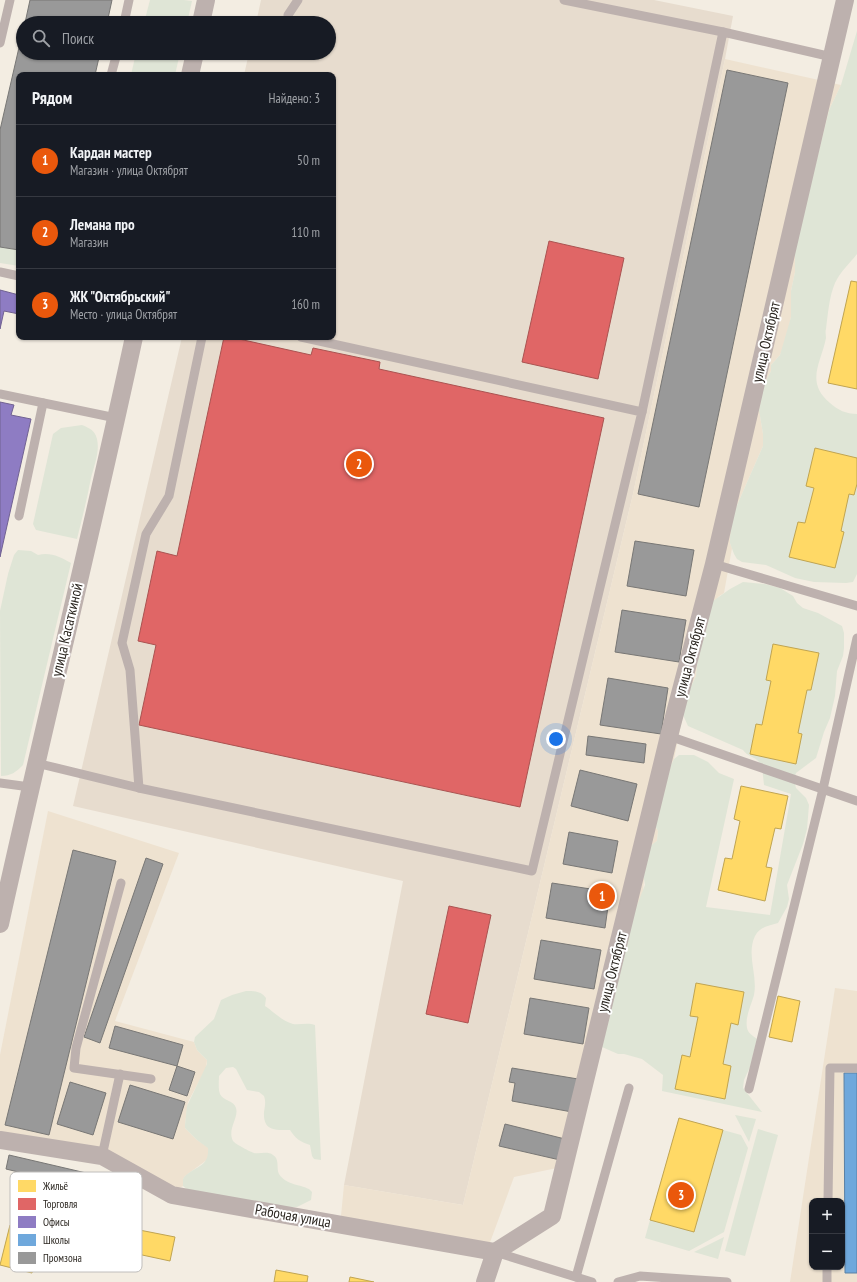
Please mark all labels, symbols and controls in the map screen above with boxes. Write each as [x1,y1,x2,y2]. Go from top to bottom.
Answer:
search box [16,16,336,60]
icon: search [30,27,52,49]
text: Поиск [62,29,94,48]
text: Рядом [32,87,72,109]
text: Найдено: 3 [269,90,320,107]
text: Кардан мастер [70,143,152,162]
text: 1 [42,152,48,169]
text: 50 m [297,152,320,169]
text: Магазин · улица Октябрят [70,162,188,179]
text: Лемана про [70,215,135,234]
text: 2 [42,224,48,241]
text: 110 m [291,224,320,241]
text: Магазин [70,234,108,251]
text: ЖК "Октябрьский" [70,287,170,306]
text: 3 [42,296,48,313]
text: 160 m [291,296,320,313]
street label: улица Октябрят [747,300,784,384]
text: Место · улица Октябрят [70,306,177,323]
pin: 2 [346,449,372,479]
street label: улица Касаткиной [47,581,87,679]
street label: улица Октябрят [670,615,709,699]
your location [546,729,566,749]
pin: 1 [589,881,615,911]
street label: улица Октябрят [592,930,631,1014]
legend [10,1172,142,1272]
text: Жильё [42,1179,69,1193]
pin: 3 [668,1180,694,1210]
text: Торговля [43,1197,77,1211]
map controls [809,1198,845,1270]
button: + [809,1198,845,1234]
street label: Рабочая улица [254,1199,333,1232]
text: Офисы [43,1215,70,1229]
text: Школы [43,1233,70,1247]
button: − [809,1234,845,1270]
text: Промзона [43,1251,82,1265]

